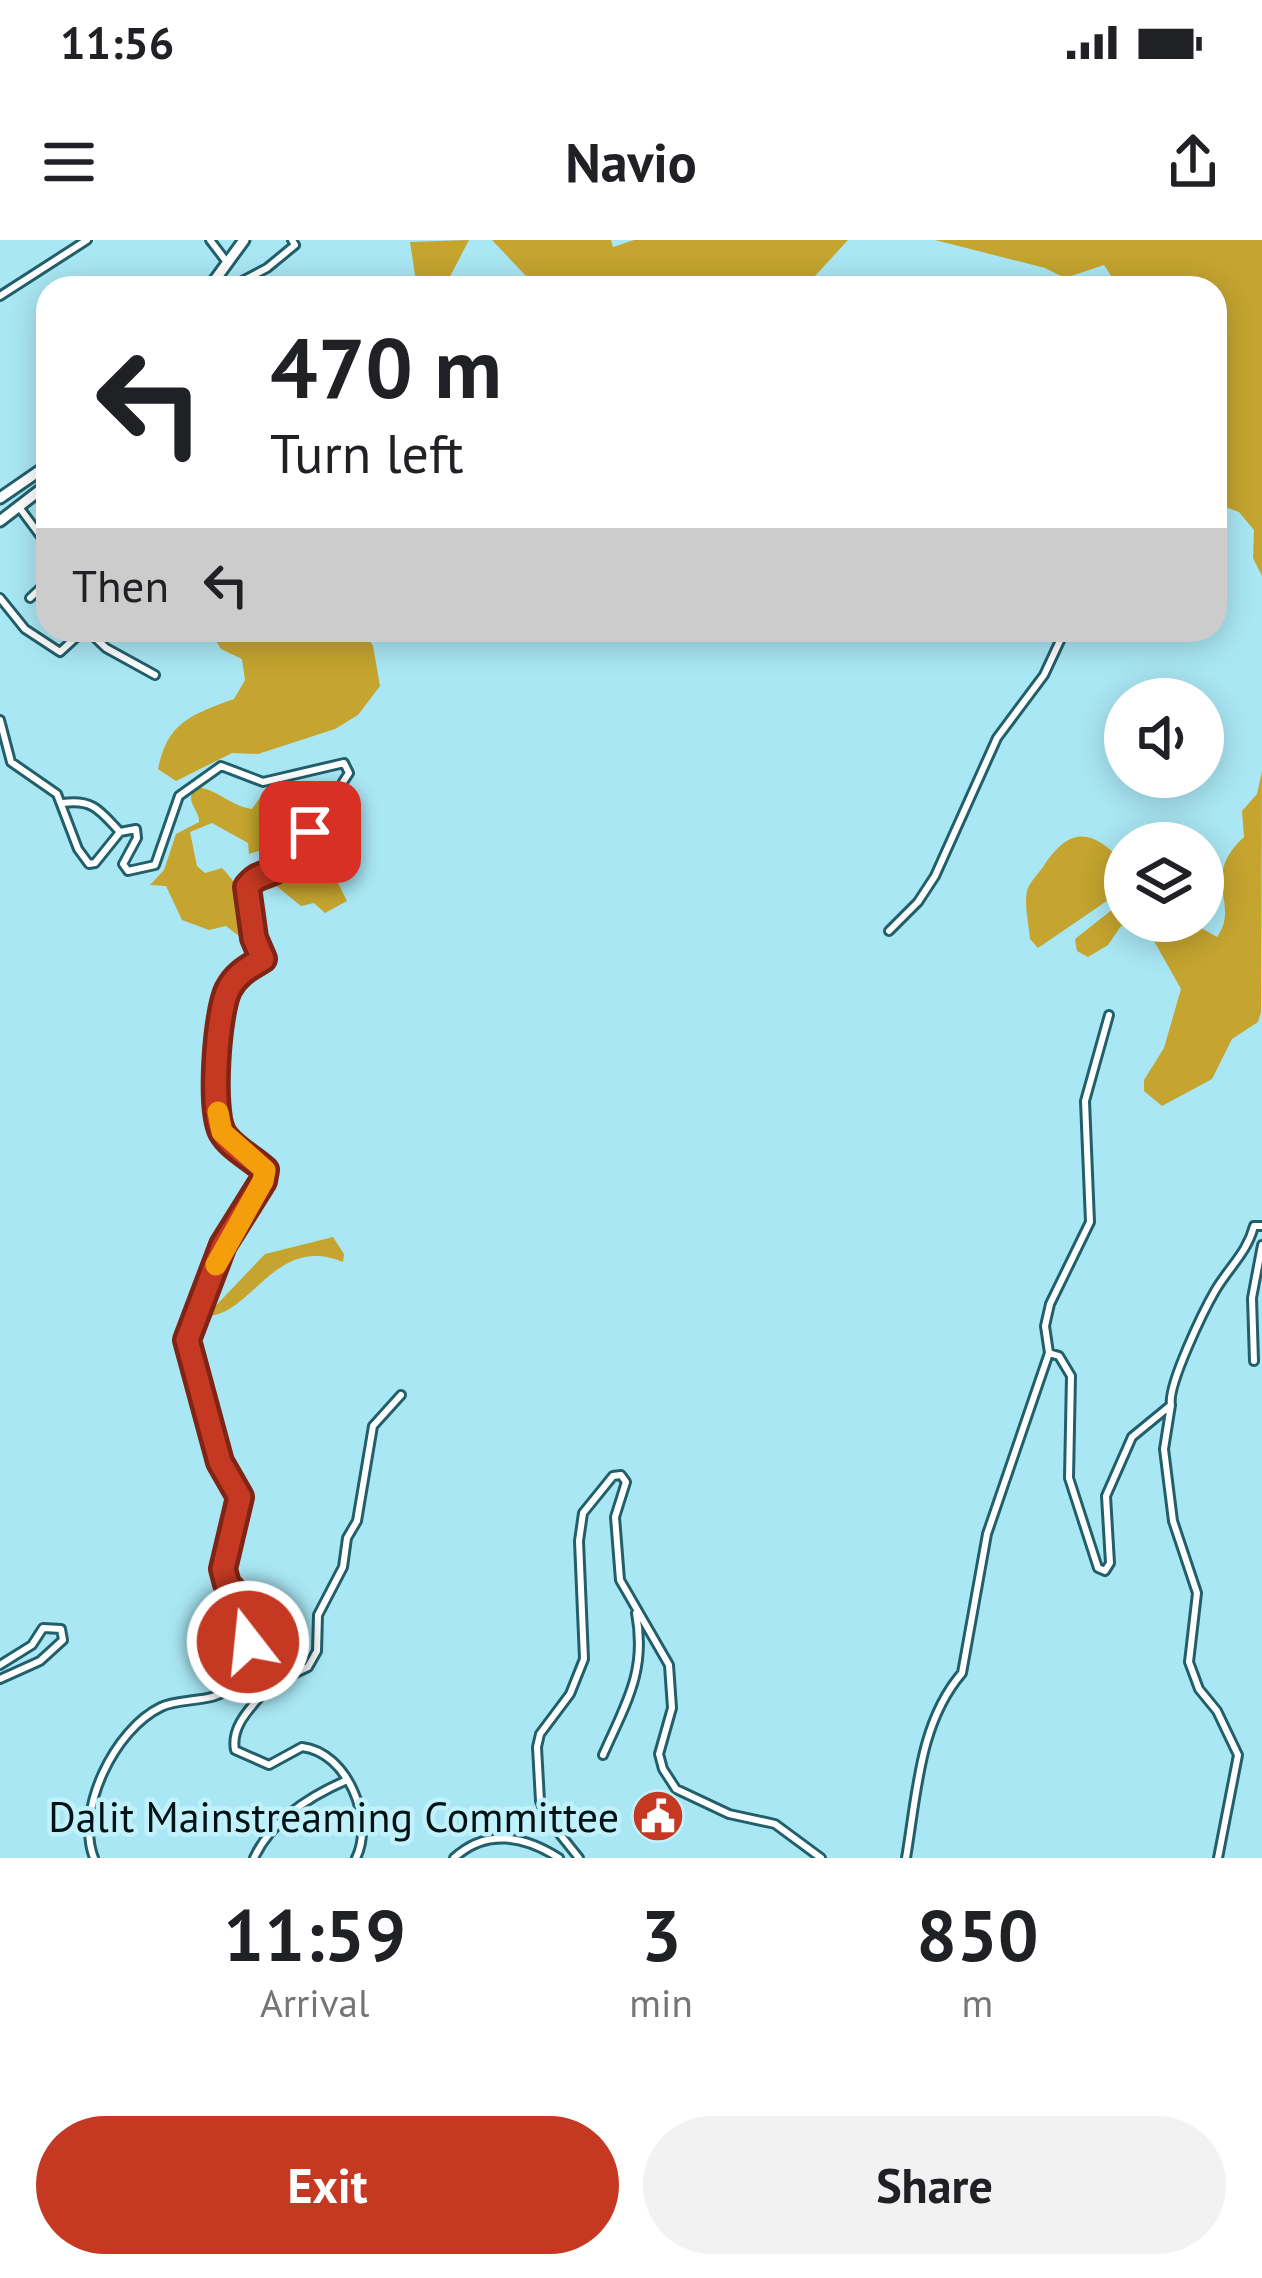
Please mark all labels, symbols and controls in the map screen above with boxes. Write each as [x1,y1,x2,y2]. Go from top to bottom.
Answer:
text: 11:56 [60,13,174,71]
text: Navio [565,127,697,197]
icon: menu [36,129,102,195]
icon: share [1160,129,1226,195]
text: 470 m [270,312,502,421]
icon: left [72,324,228,480]
text: Turn left [270,418,464,488]
icon: left [193,552,259,618]
text: Then [72,556,169,614]
map controls [1104,678,1224,942]
button: sound [1104,678,1224,798]
pin [259,781,361,883]
icon: arrive [277,799,343,865]
button: layers [1104,822,1224,942]
position arrow [185,1579,311,1705]
public building icon: Dalit Mainstreaming Committee [630,1788,686,1844]
place label: Dalit Mainstreaming Committee [48,1789,619,1844]
text: 11:59 [223,1888,406,1981]
text: 3 [641,1888,682,1981]
text: 850 [916,1888,1039,1981]
text: Arrival [260,1977,369,2028]
text: min [629,1977,693,2028]
text: m [962,1977,993,2028]
button: Exit [36,2116,619,2254]
button: Share [643,2116,1226,2254]

